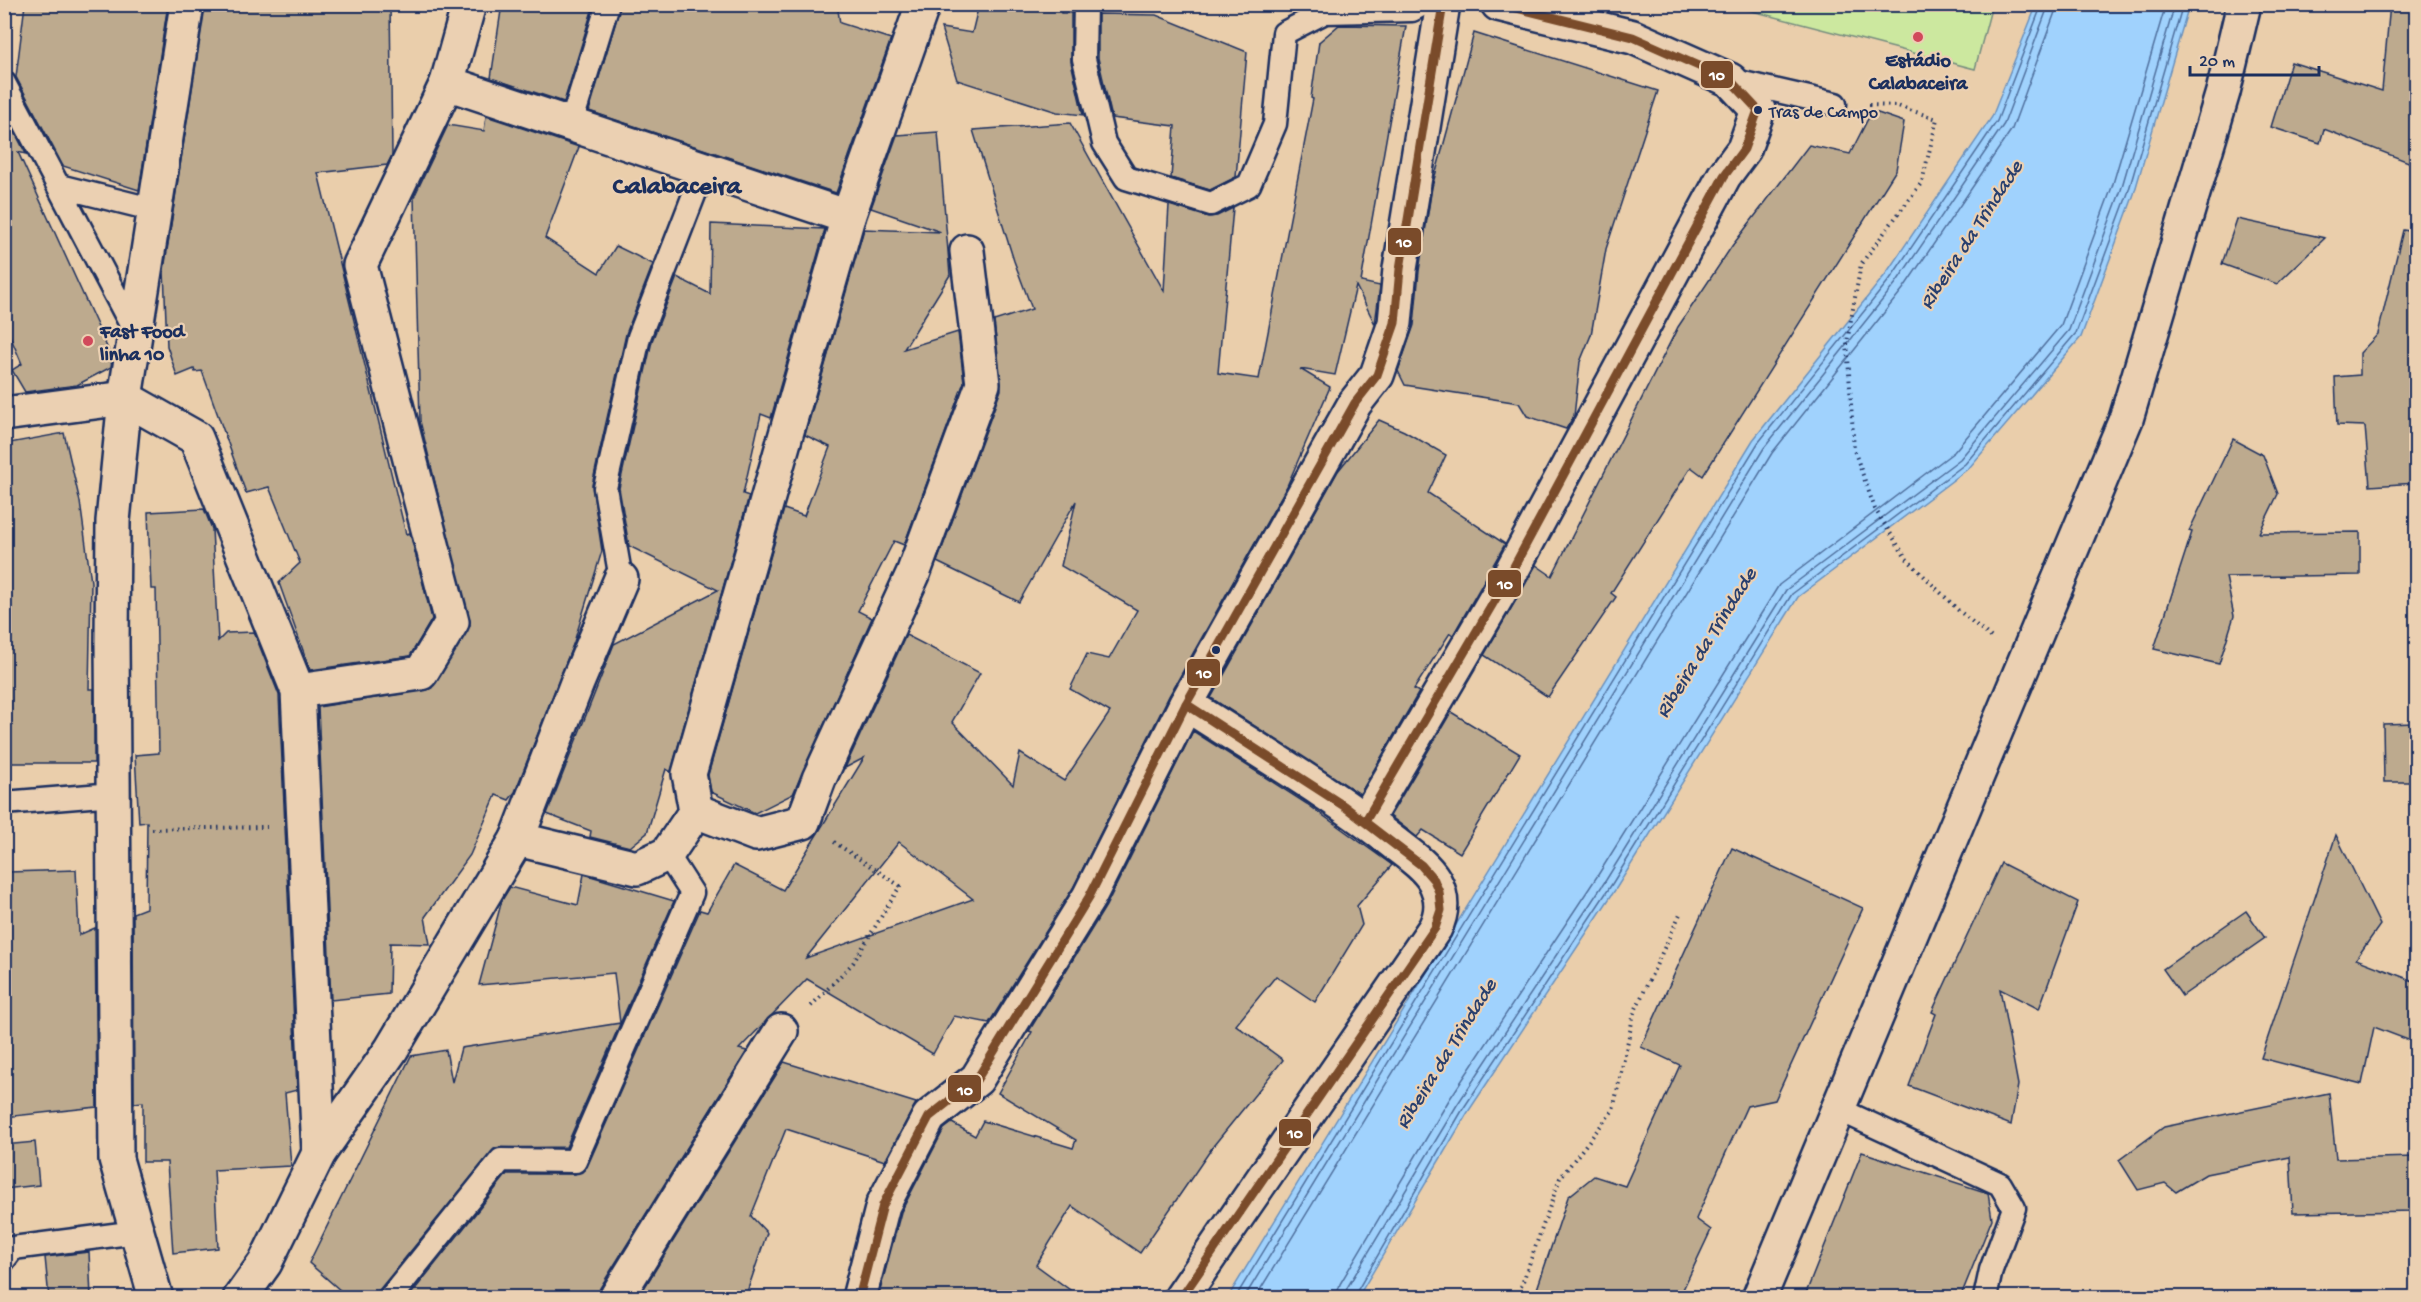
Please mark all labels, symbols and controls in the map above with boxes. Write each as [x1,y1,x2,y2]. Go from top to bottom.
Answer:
marker: Estádio Calabaceira [1911,30,1925,44]
scale bar [2190,39,2319,77]
place label: Estádio Calabaceira [1868,51,1968,97]
text: 20 m [2199,52,2235,73]
line badge: 10 [1700,60,1734,89]
text: 10 [1708,68,1725,87]
place label: Tras de Campo [1768,103,1878,124]
marker: Tras de Campo [1752,104,1764,116]
water label: Ribeira da Trindade [1916,156,2031,315]
district label: Calabaceira [613,173,743,204]
line badge: 10 [1387,227,1422,256]
text: 10 [1395,235,1412,254]
place label: Fast Food linha 10 [99,322,187,368]
marker: Fast Food linha 10 [81,334,95,348]
water label: Ribeira da Trindade [1652,563,1765,723]
line badge: 10 [1487,569,1522,598]
text: 10 [1496,577,1513,596]
unlabelled marker [1210,644,1222,656]
line badge: 10 [1186,658,1221,687]
text: 10 [1195,666,1212,685]
water label: Ribeira da Trindade [1392,974,1505,1134]
line badge: 10 [947,1074,982,1103]
text: 10 [956,1083,973,1102]
line badge: 10 [1278,1118,1312,1147]
text: 10 [1286,1126,1303,1145]

